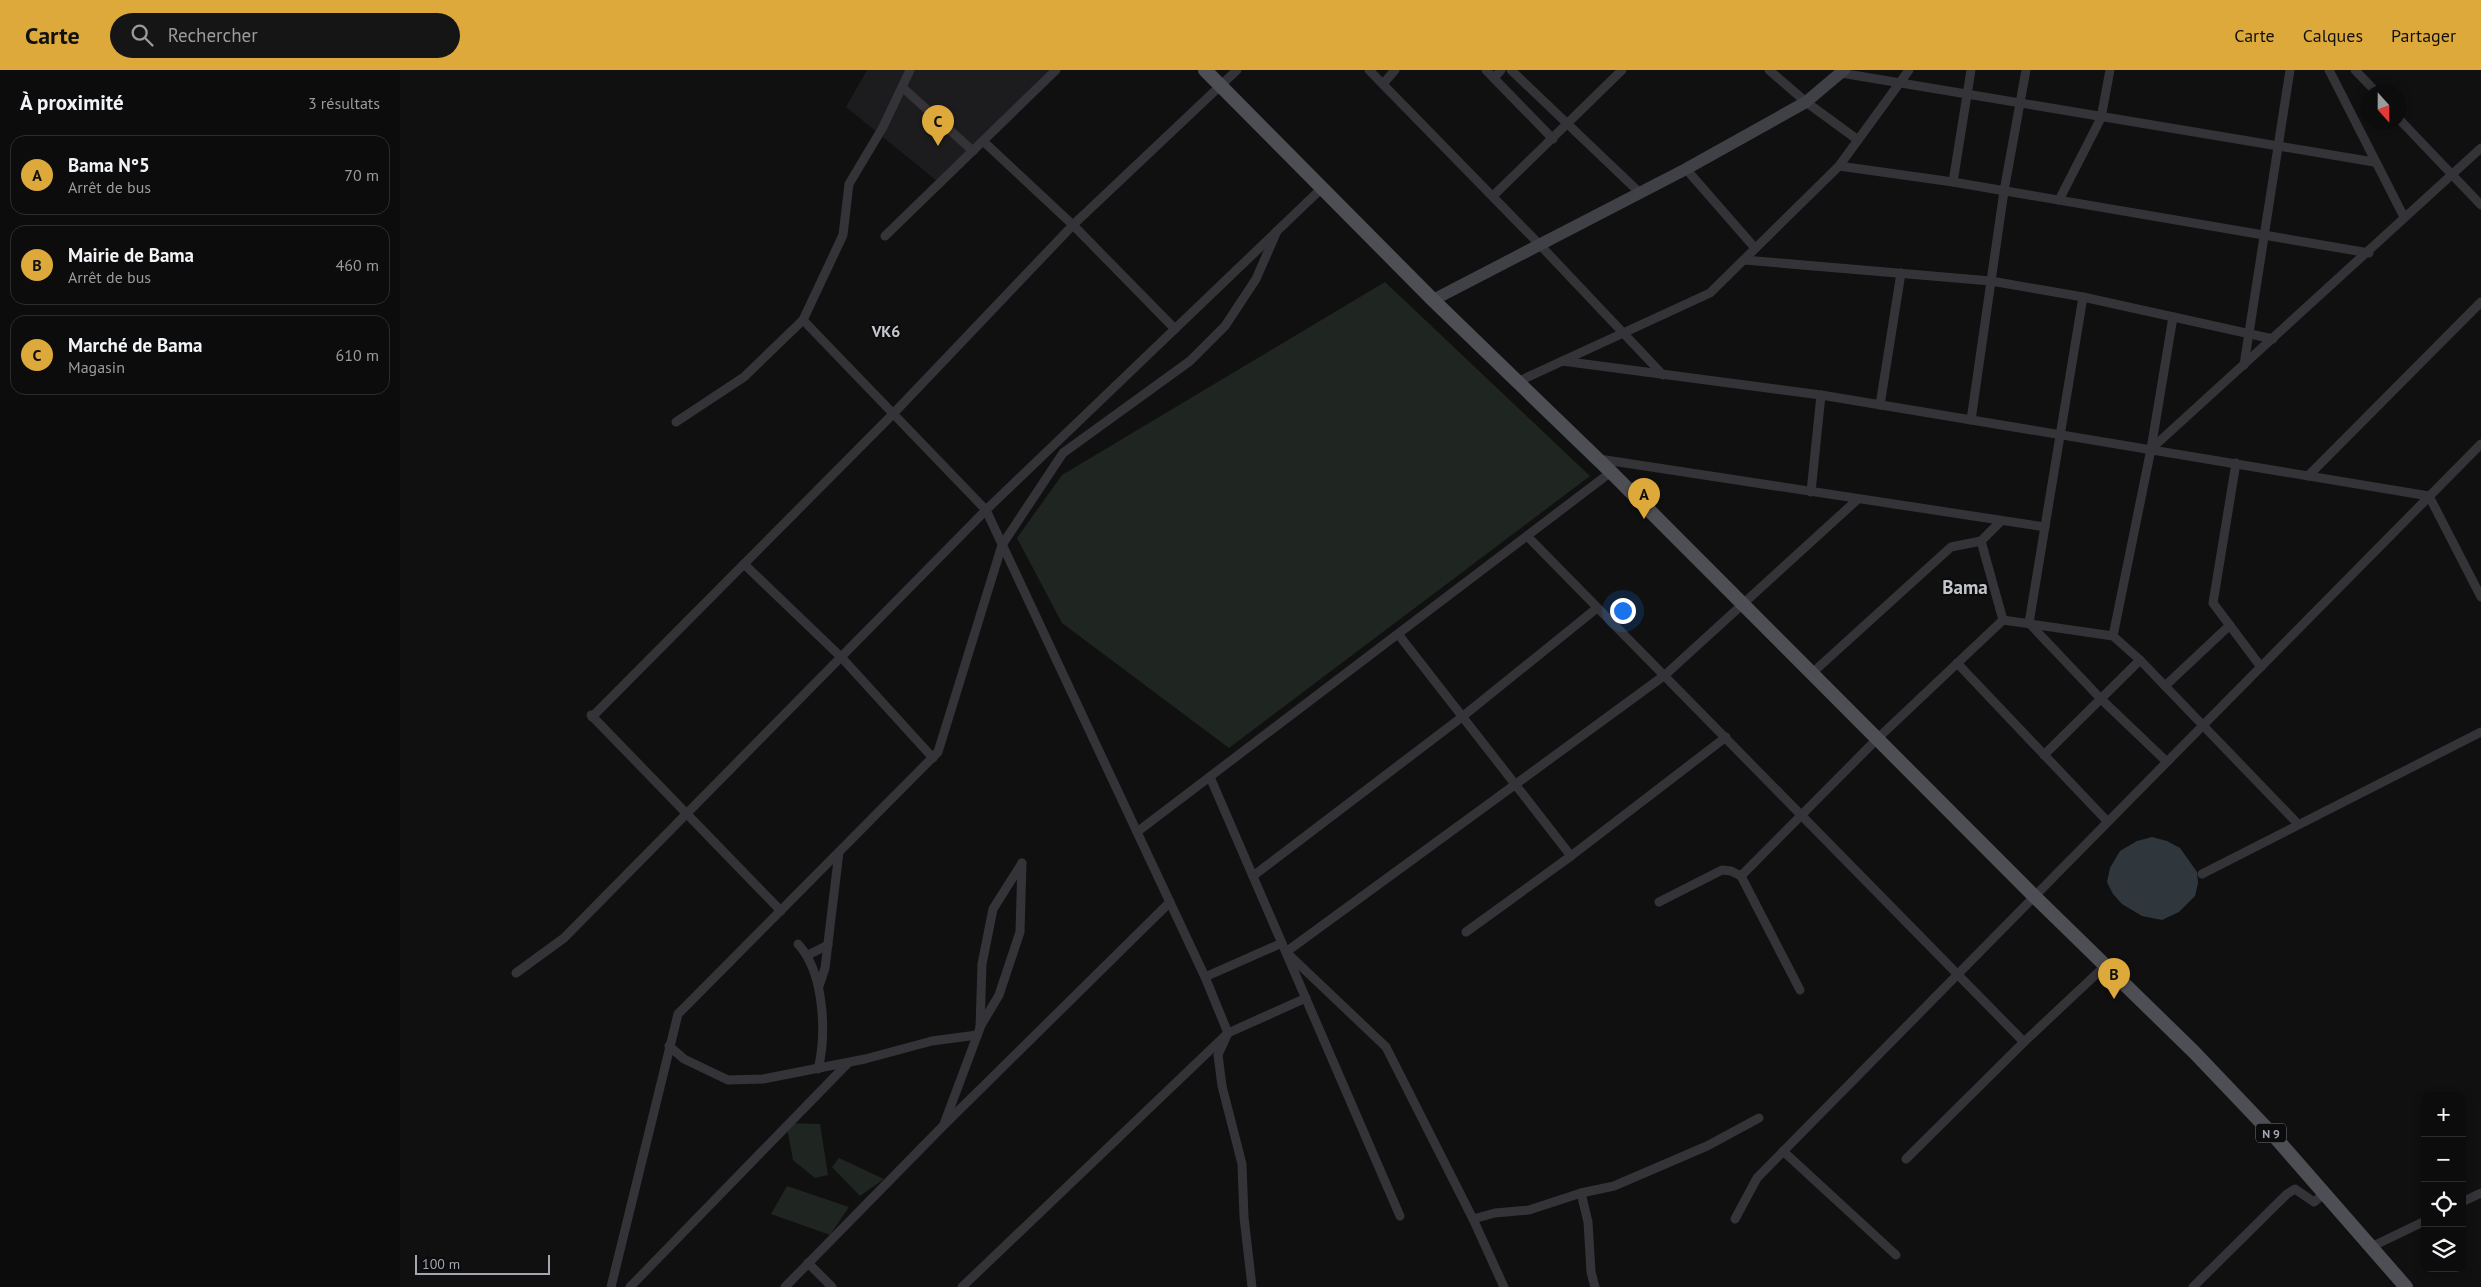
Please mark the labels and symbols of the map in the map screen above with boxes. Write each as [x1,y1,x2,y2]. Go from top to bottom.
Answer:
north arrow [2361,85,2406,130]
pin: C [922,105,954,146]
district label: VK6 [871,321,900,341]
pin: A [1628,478,1660,519]
district label: Bama [1942,575,1988,599]
your location [1610,598,1636,624]
pin: B [2098,958,2130,999]
road number: N 9 [2256,1124,2286,1142]
scale bar [415,1252,550,1275]

